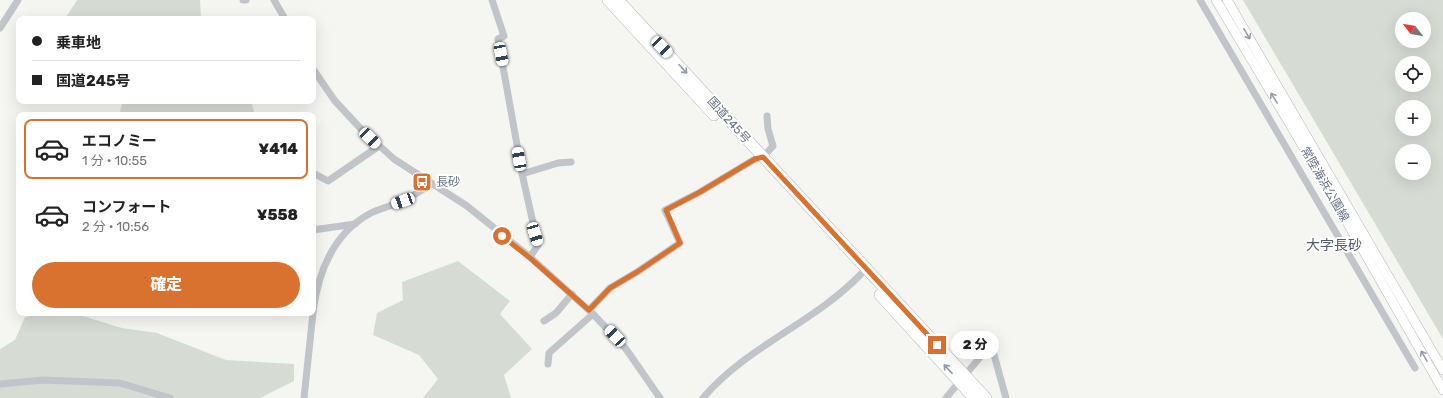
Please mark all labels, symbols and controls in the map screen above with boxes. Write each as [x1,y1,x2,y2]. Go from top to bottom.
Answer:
north arrow [1395,12,1431,48]
map controls [1395,12,1431,180]
one-way arrow [1243,28,1251,40]
text: 乗車地 [56,34,101,52]
car [649,34,675,60]
car [493,41,509,67]
button: locate [1395,56,1431,92]
one-way arrow [679,64,688,74]
text: 国道245号 [56,72,131,90]
one-way arrow [1270,92,1278,104]
street label: 国道245号 [705,94,753,146]
button: + [1395,100,1431,136]
car [357,125,383,151]
icon: car [34,131,70,167]
text: エコノミー [82,132,157,150]
text: ¥414 [258,140,298,158]
street label: 常陸海浜公園線 [1298,144,1352,224]
button: − [1395,144,1431,180]
car [511,146,527,172]
text: 1 分 · 10:55 [82,153,147,168]
bus stop icon: 長砂 [411,171,433,193]
place label: 長砂 [436,175,460,189]
car [390,191,416,211]
icon: car [34,197,70,233]
text: コンフォート [82,198,172,216]
text: ¥558 [257,206,298,224]
text: 2 分 · 10:56 [82,219,149,234]
car [526,221,544,247]
route start [493,227,511,245]
district label: 大字長砂 [1306,237,1362,254]
button: 確定 [32,262,300,308]
car [602,323,628,349]
callout: 2 分 [951,331,999,359]
route end [928,336,946,354]
text: 2 分 [963,337,987,352]
one-way arrow [1419,350,1427,362]
one-way arrow [944,365,953,375]

